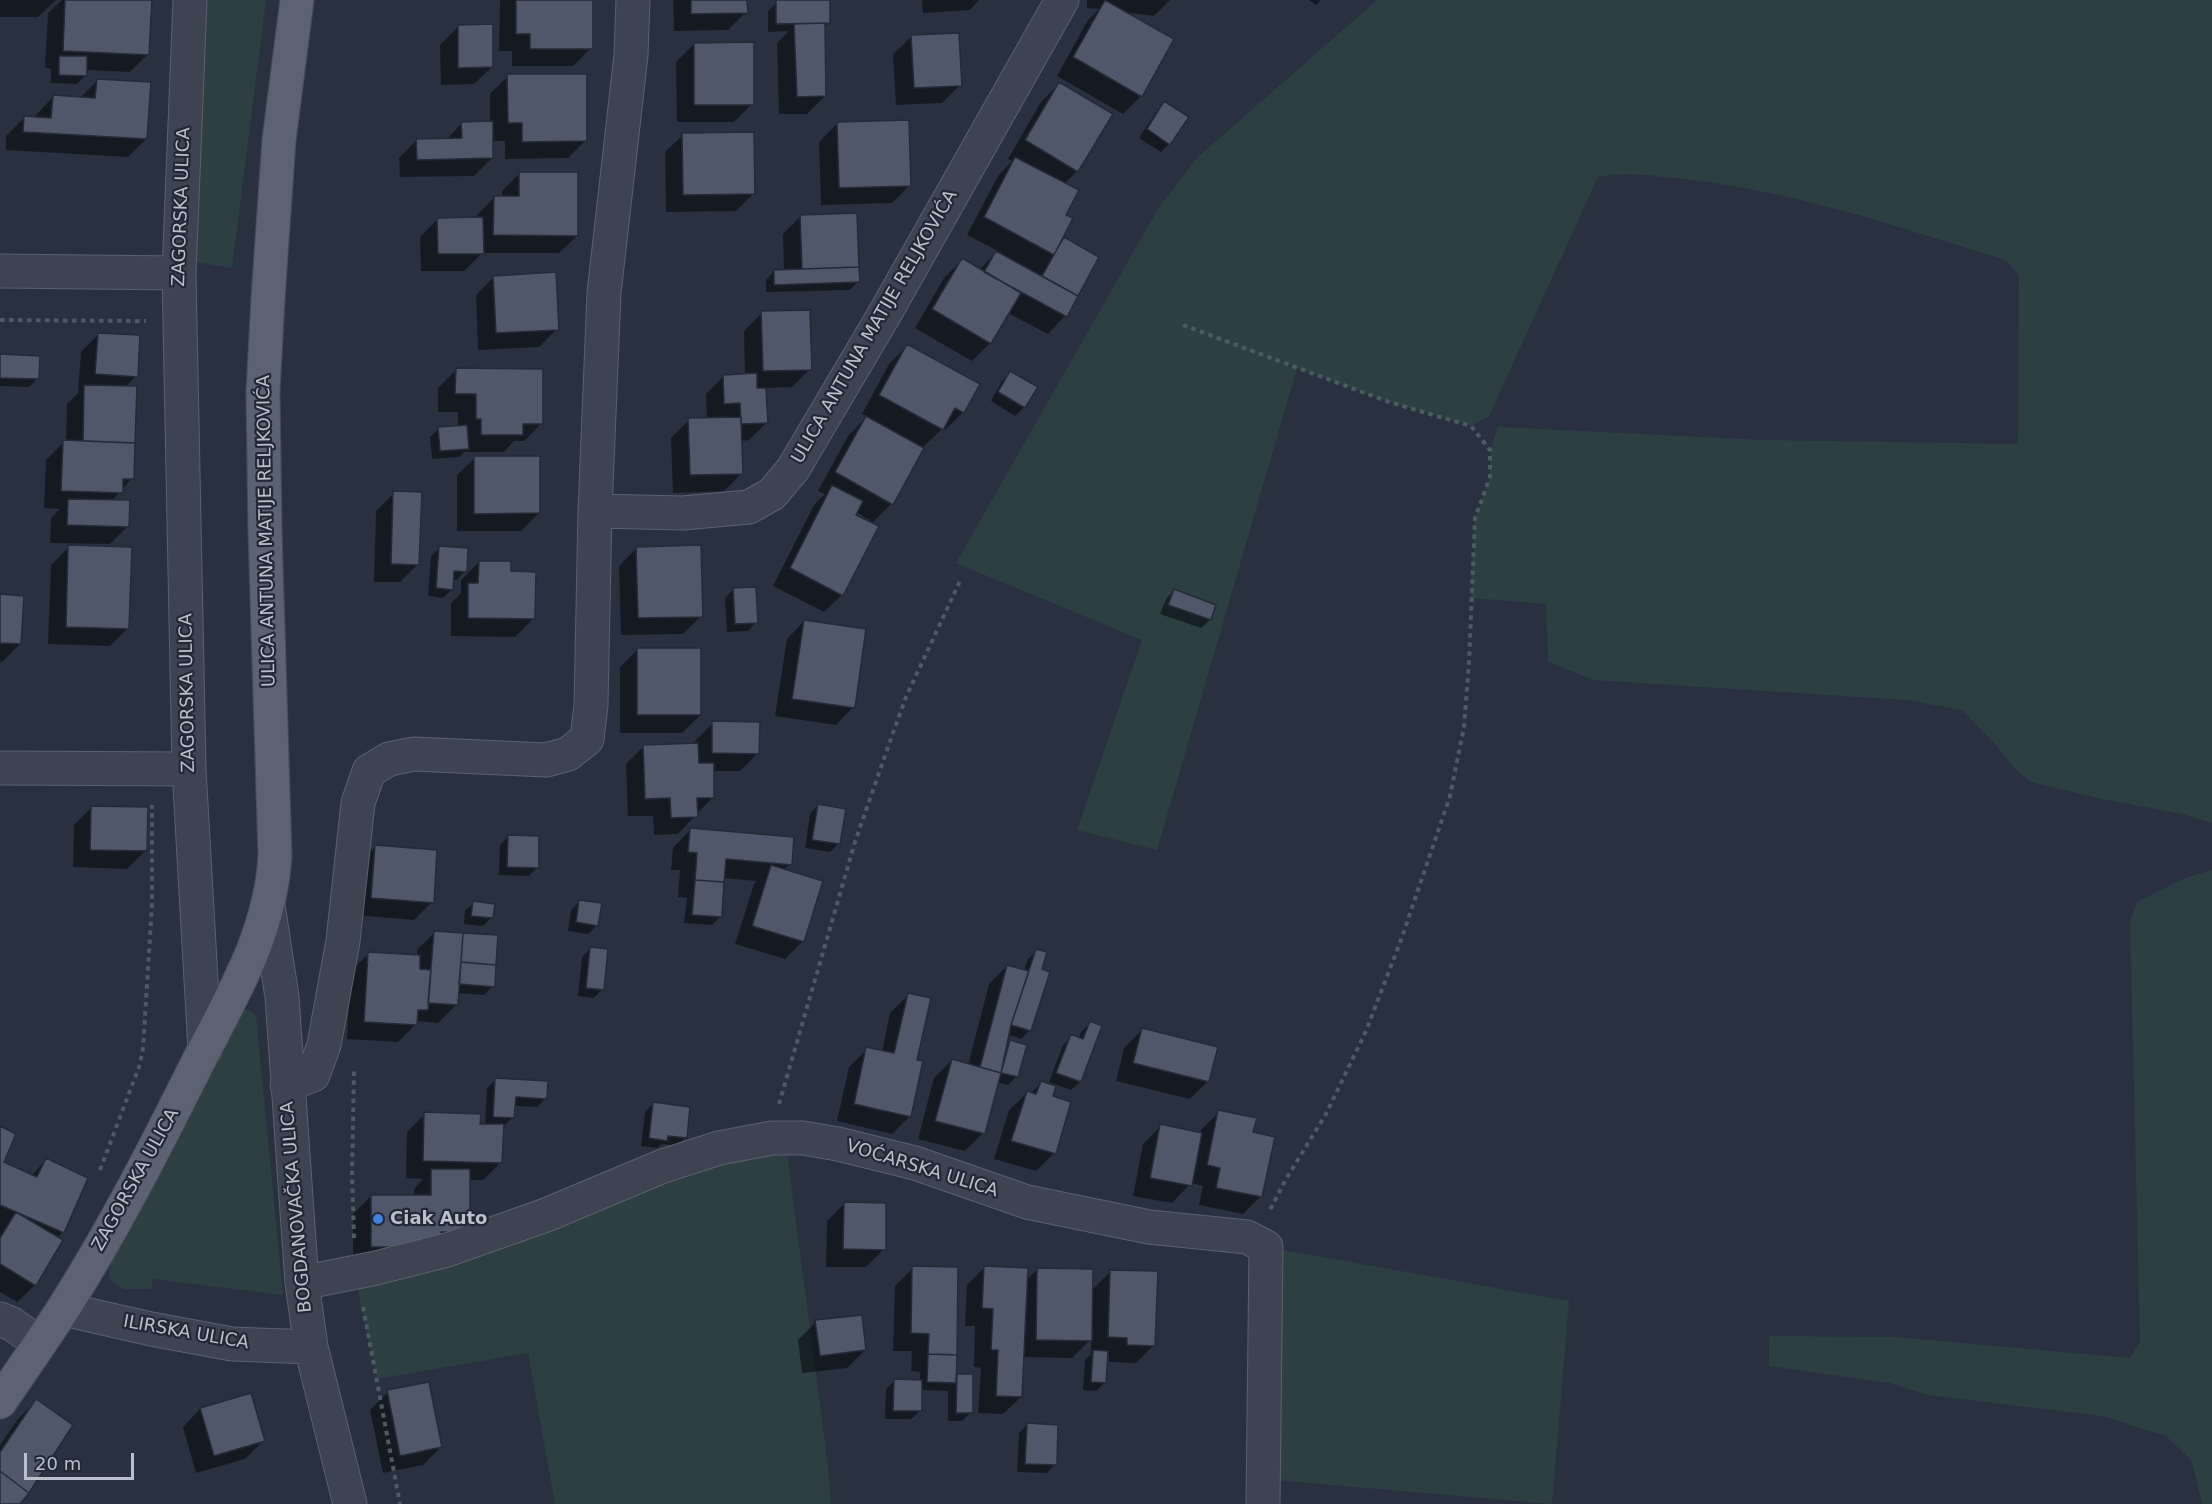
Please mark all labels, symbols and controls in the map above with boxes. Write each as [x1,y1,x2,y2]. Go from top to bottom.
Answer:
street label: ZAGORSKA ULICA [168,127,196,287]
street label: ULICA ANTUNA MATIJE RELJKOVIĆA [788,186,962,468]
street label: ULICA ANTUNA MATIJE RELJKOVIĆA [253,375,281,687]
street label: ZAGORSKA ULICA [176,613,200,773]
street label: BOGDANOVAČKA ULICA [277,1100,317,1314]
street label: ZAGORSKA ULICA [88,1105,184,1255]
street label: VOĆARSKA ULICA [843,1136,1001,1202]
place label: Ciak Auto [390,1208,487,1230]
marker: Ciak Auto [371,1212,385,1226]
street label: ILIRSKA ULICA [121,1311,251,1355]
scale bar [27,1441,136,1479]
text: 20 m [35,1453,81,1474]

